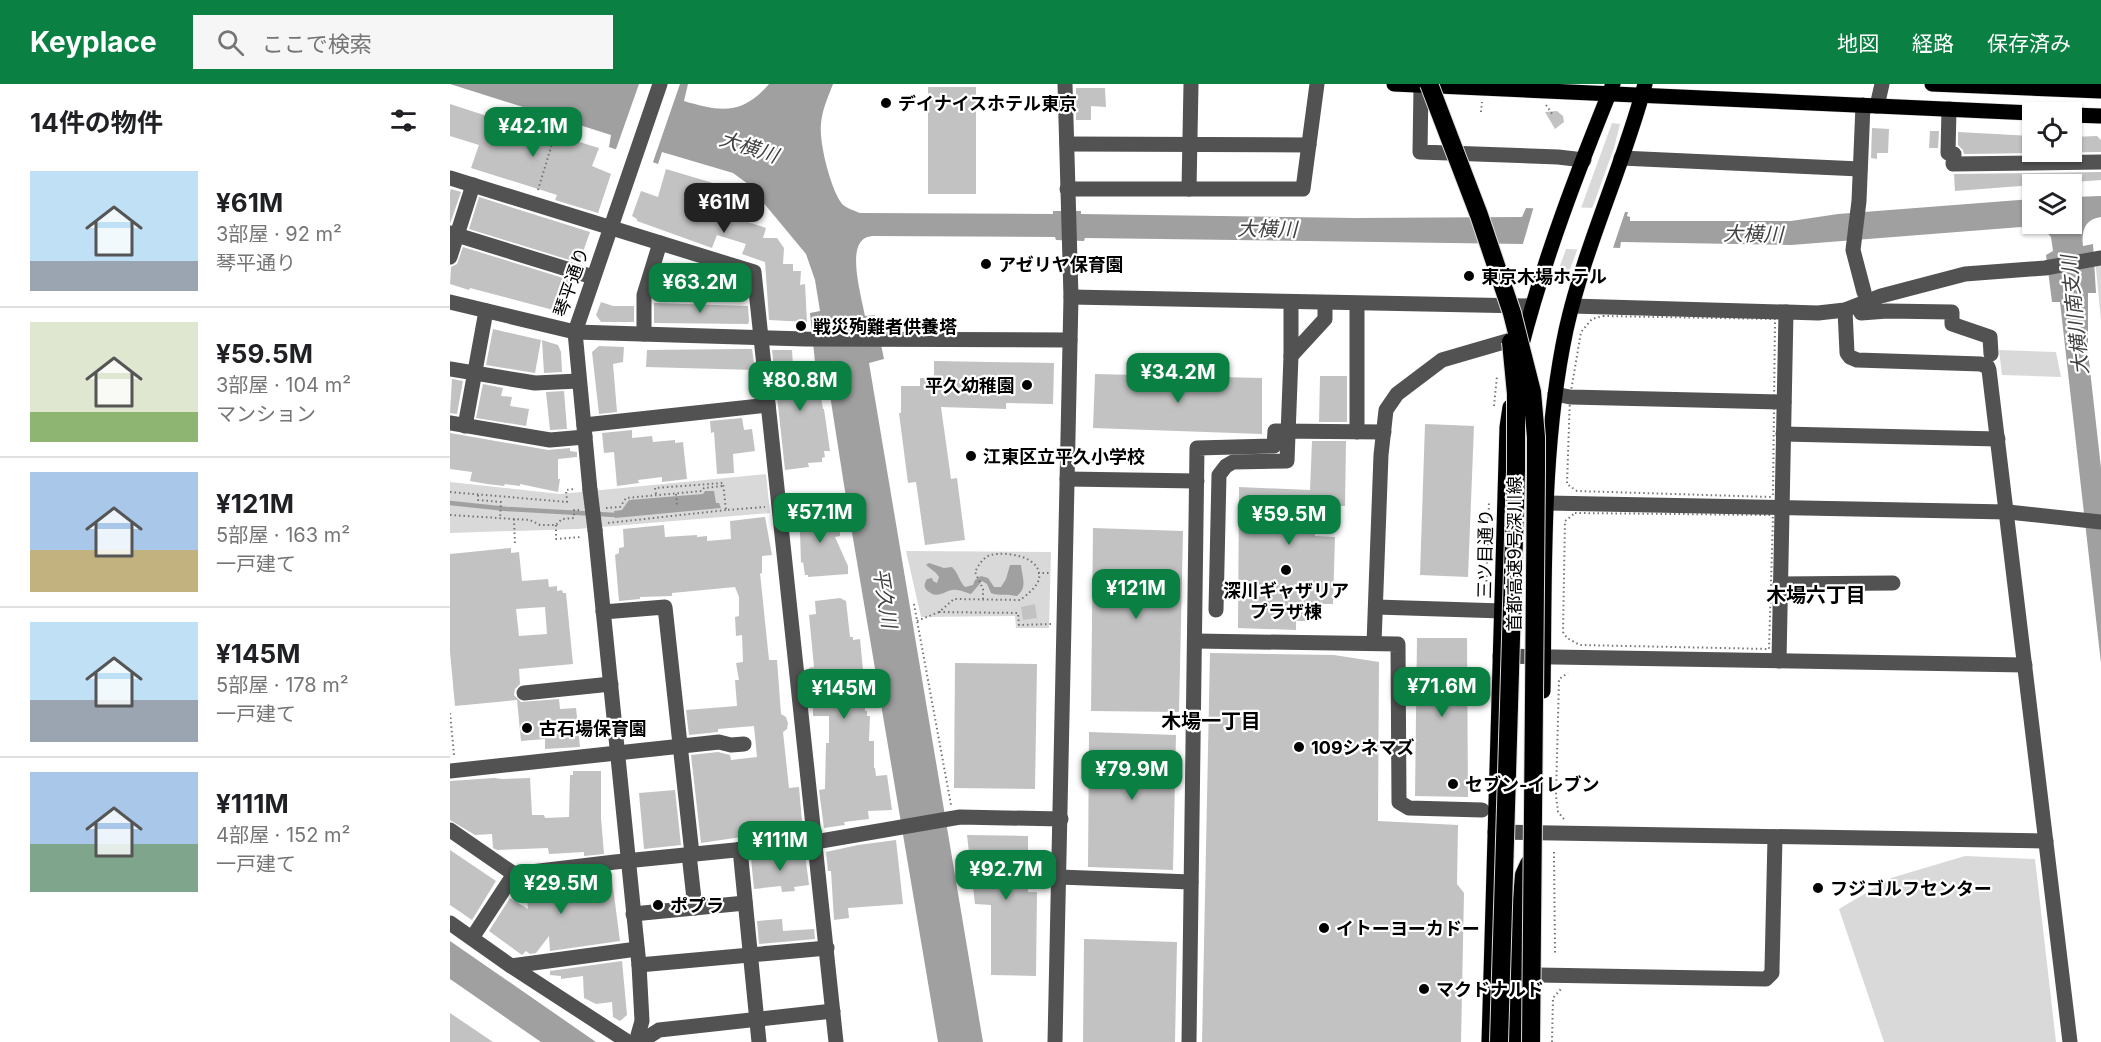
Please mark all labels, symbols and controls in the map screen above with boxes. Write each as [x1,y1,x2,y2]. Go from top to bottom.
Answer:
search box [193,15,613,69]
text: Keyplace [30,25,157,59]
icon: search [214,26,247,59]
text: ここで検索 [262,31,372,57]
text: 地図 [1837,31,1879,56]
text: 経路 [1912,31,1954,56]
text: 保存済み [1987,31,2071,56]
place label: デイナイスホテル東京 [898,93,1077,114]
marker: デイナイスホテル東京 [879,96,893,110]
map controls [2022,102,2082,234]
button: locate [2022,102,2082,162]
icon: filters [387,104,420,137]
text: 14件の物件 [30,107,163,138]
pin: ¥42.1M [484,107,582,158]
text: ¥42.1M [498,114,568,138]
water label: 大横川 [717,126,783,168]
button: layers [2022,174,2082,234]
pin: ¥61M [688,183,760,234]
text: ¥61M [216,187,283,218]
text: ¥61M [698,190,750,214]
icon: home [78,195,150,267]
water label: 大横川 [1237,216,1299,242]
water label: 大横川 [1723,221,1785,247]
text: 3部屋 · 92 m² [216,222,342,246]
street label: 琴平通り [549,245,593,319]
text: 琴平通り [216,251,296,275]
water label: 大横川南支川 [2057,252,2093,376]
place label: アゼリヤ保育園 [998,254,1124,275]
marker: アゼリヤ保育園 [979,257,993,271]
pin: ¥63.2M [651,263,749,314]
place label: 東京木場ホテル [1481,266,1607,287]
marker: 東京木場ホテル [1462,269,1476,283]
text: ¥63.2M [663,270,737,294]
place label: 戦災殉難者供養塔 [813,316,957,337]
marker: 戦災殉難者供養塔 [794,319,808,333]
text: ¥59.5M [216,338,313,369]
icon: home [78,346,150,418]
pin: ¥34.2M [1129,353,1227,404]
text: ¥34.2M [1140,360,1216,384]
pin: ¥80.8M [751,361,849,412]
text: ¥80.8M [762,368,838,392]
text: 3部屋 · 104 m² [216,373,351,397]
place label: 平久幼稚園 [925,375,1015,396]
marker: 平久幼稚園 [1020,378,1034,392]
text: マンション [216,402,316,426]
place label: 江東区立平久小学校 [983,446,1145,467]
marker: 江東区立平久小学校 [964,449,978,463]
street label: 首都高速9号深川線 [1504,476,1525,632]
text: ¥121M [216,488,294,519]
pin: ¥57.1M [771,493,869,544]
pin: ¥59.5M [1240,495,1338,546]
icon: home [78,496,150,568]
text: ¥57.1M [787,500,853,524]
text: ¥59.5M [1252,502,1326,526]
street label: 三ツ目通り [1474,509,1496,599]
text: 5部屋 · 163 m² [216,523,350,547]
text: 一戸建て [216,552,296,576]
marker: 深川ギャザリア プラザ棟 [1279,563,1293,577]
water label: 平久川 [868,566,902,631]
pin: ¥121M [1094,569,1178,620]
text: ¥121M [1106,576,1166,600]
place label: 深川ギャザリア プラザ棟 [1223,580,1349,622]
district label: 木場六丁目 [1766,583,1866,607]
text: ¥145M [216,638,300,669]
icon: home [78,646,150,718]
pin: ¥71.6M [1393,667,1491,718]
pin: ¥145M [802,669,886,720]
text: 5部屋 · 178 m² [216,673,349,697]
text: ¥71.6M [1407,674,1477,698]
text: ¥145M [812,676,876,700]
text: 一戸建て [216,702,296,726]
district label: 木場一丁目 [1161,709,1261,733]
place label: 古石場保育園 [539,718,647,739]
marker: 古石場保育園 [520,721,534,735]
place label: 109シネマズ [1311,737,1415,758]
marker: 109シネマズ [1292,740,1306,754]
pin: ¥79.9M [1083,750,1181,801]
text: ¥79.9M [1095,757,1169,781]
place label: セブン-イレブン [1465,774,1599,795]
marker: セブン-イレブン [1446,777,1460,791]
text: ¥111M [216,788,289,819]
icon: home [78,796,150,868]
pin: ¥111M [738,821,822,872]
text: 4部屋 · 152 m² [216,823,350,847]
text: ¥111M [752,828,808,852]
pin: ¥92.7M [957,850,1055,901]
text: 一戸建て [216,852,296,876]
text: ¥92.7M [969,857,1043,881]
pin: ¥29.5M [512,864,610,915]
text: ¥29.5M [524,871,598,895]
place label: フジゴルフセンター [1830,878,1992,899]
marker: フジゴルフセンター [1811,881,1825,895]
place label: ポプラ [670,895,724,916]
marker: ポプラ [651,898,665,912]
place label: イトーヨーカドー [1336,918,1480,939]
marker: イトーヨーカドー [1317,921,1331,935]
place label: マクドナルド [1436,979,1544,1000]
marker: マクドナルド [1417,982,1431,996]

